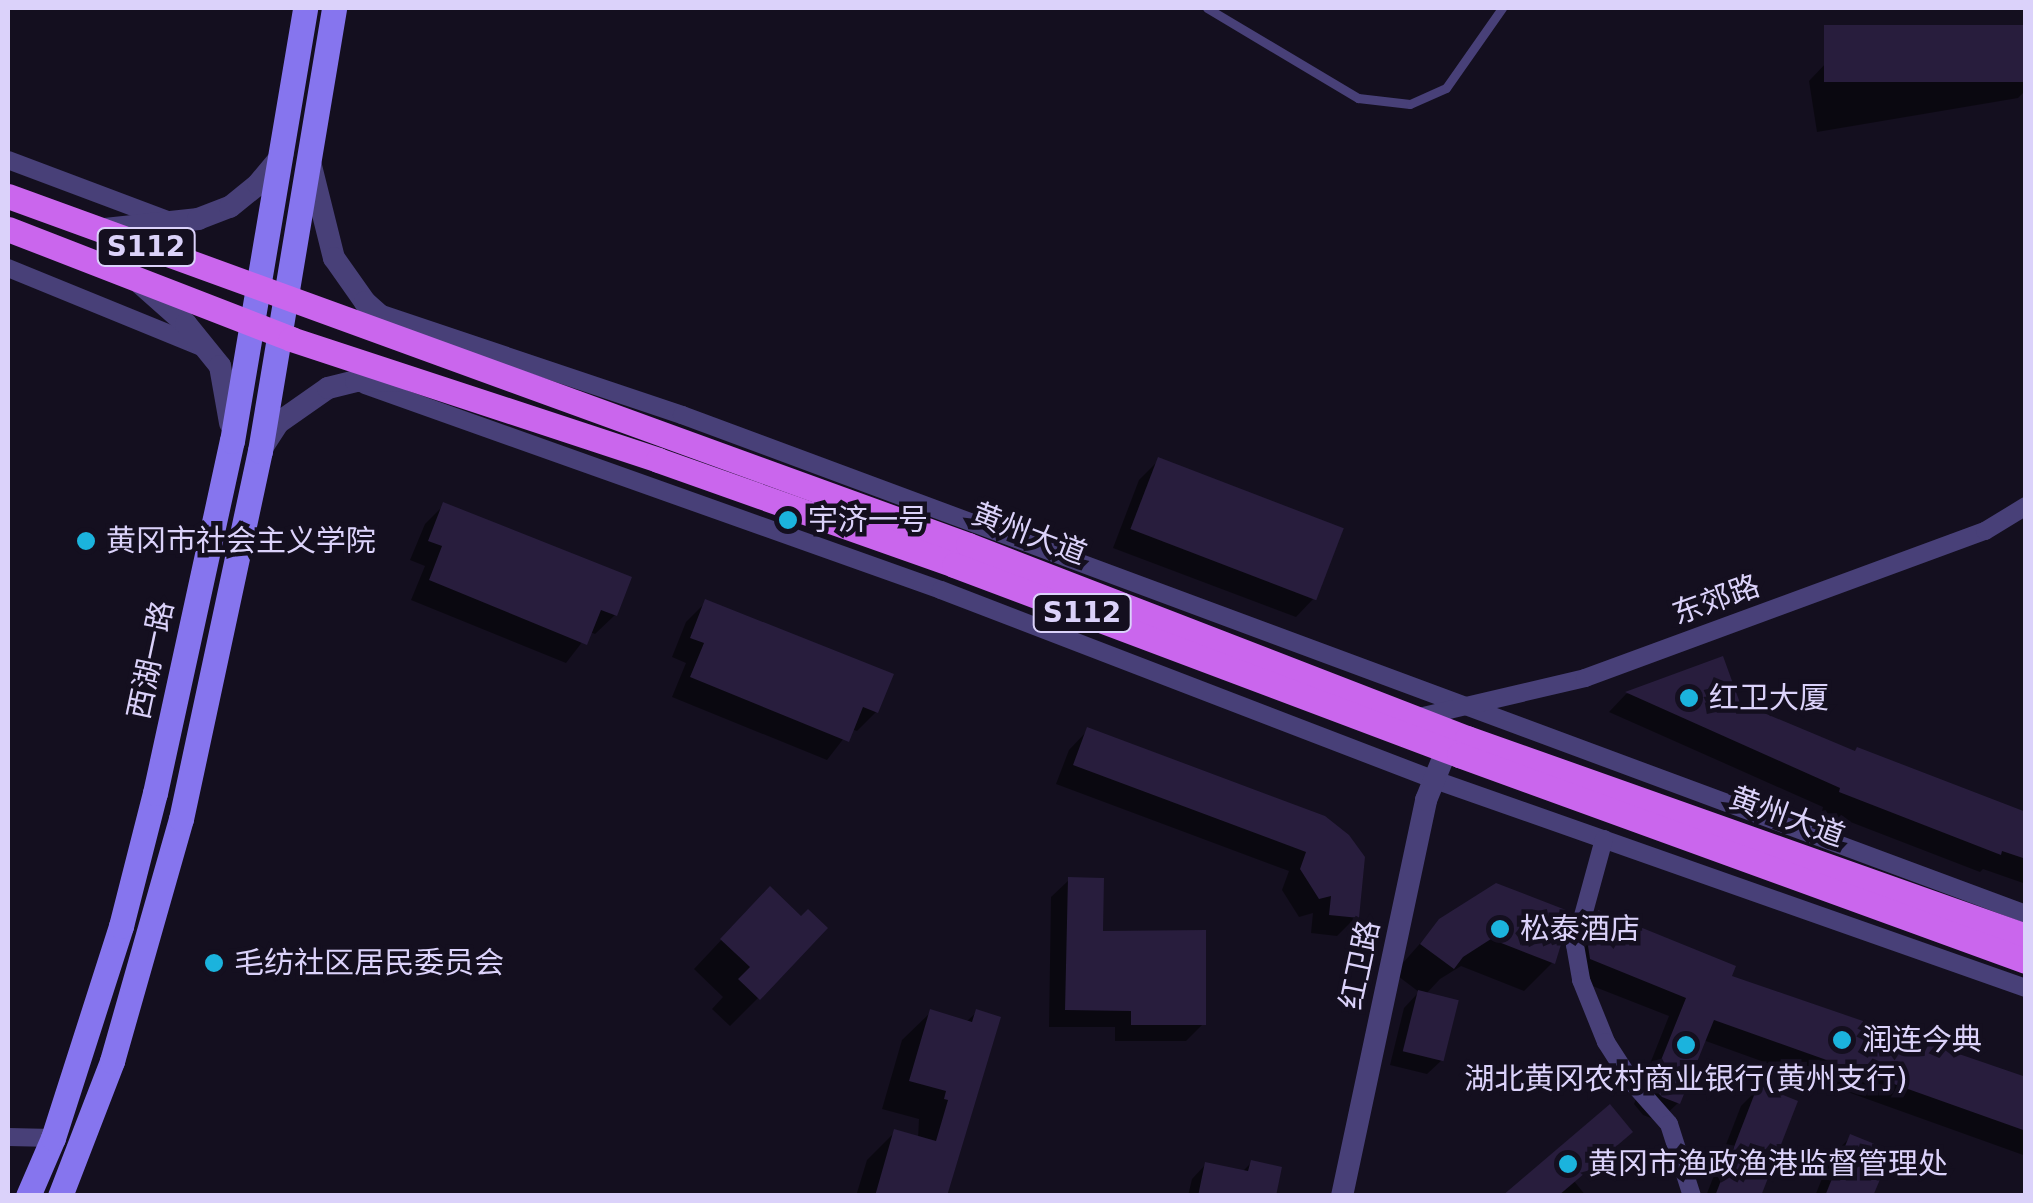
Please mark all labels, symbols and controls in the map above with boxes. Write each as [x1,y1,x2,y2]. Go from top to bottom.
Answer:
road number: S112 [96,224,196,270]
street label: 黄州大道 [967,496,1091,572]
place label: 宇济一号 [808,502,928,538]
marker: 宇济一号 [777,509,799,531]
place label: 黄冈市社会主义学院 [106,523,376,559]
marker: 黄冈市社会主义学院 [75,530,97,552]
street label: 东郊路 [1668,568,1764,632]
road number: S112 [1032,590,1132,636]
street label: 西湖一路 [121,598,181,722]
place label: 红卫大厦 [1709,680,1829,716]
marker: 红卫大厦 [1678,687,1700,709]
street label: 黄州大道 [1724,780,1850,854]
place label: 松泰酒店 [1520,911,1640,947]
street label: 红卫路 [1333,917,1387,1013]
marker: 松泰酒店 [1489,918,1511,940]
place label: 毛纺社区居民委员会 [234,945,504,981]
marker: 毛纺社区居民委员会 [203,952,225,974]
place label: 润连今典 [1862,1022,1982,1058]
marker: 润连今典 [1831,1029,1853,1051]
marker: 湖北黄冈农村商业银行(黄州支行) [1675,1034,1697,1056]
place label: 湖北黄冈农村商业银行(黄州支行) [1464,1061,1908,1097]
place label: 黄冈市渔政渔港监督管理处 [1588,1146,1948,1182]
marker: 黄冈市渔政渔港监督管理处 [1557,1153,1579,1175]

